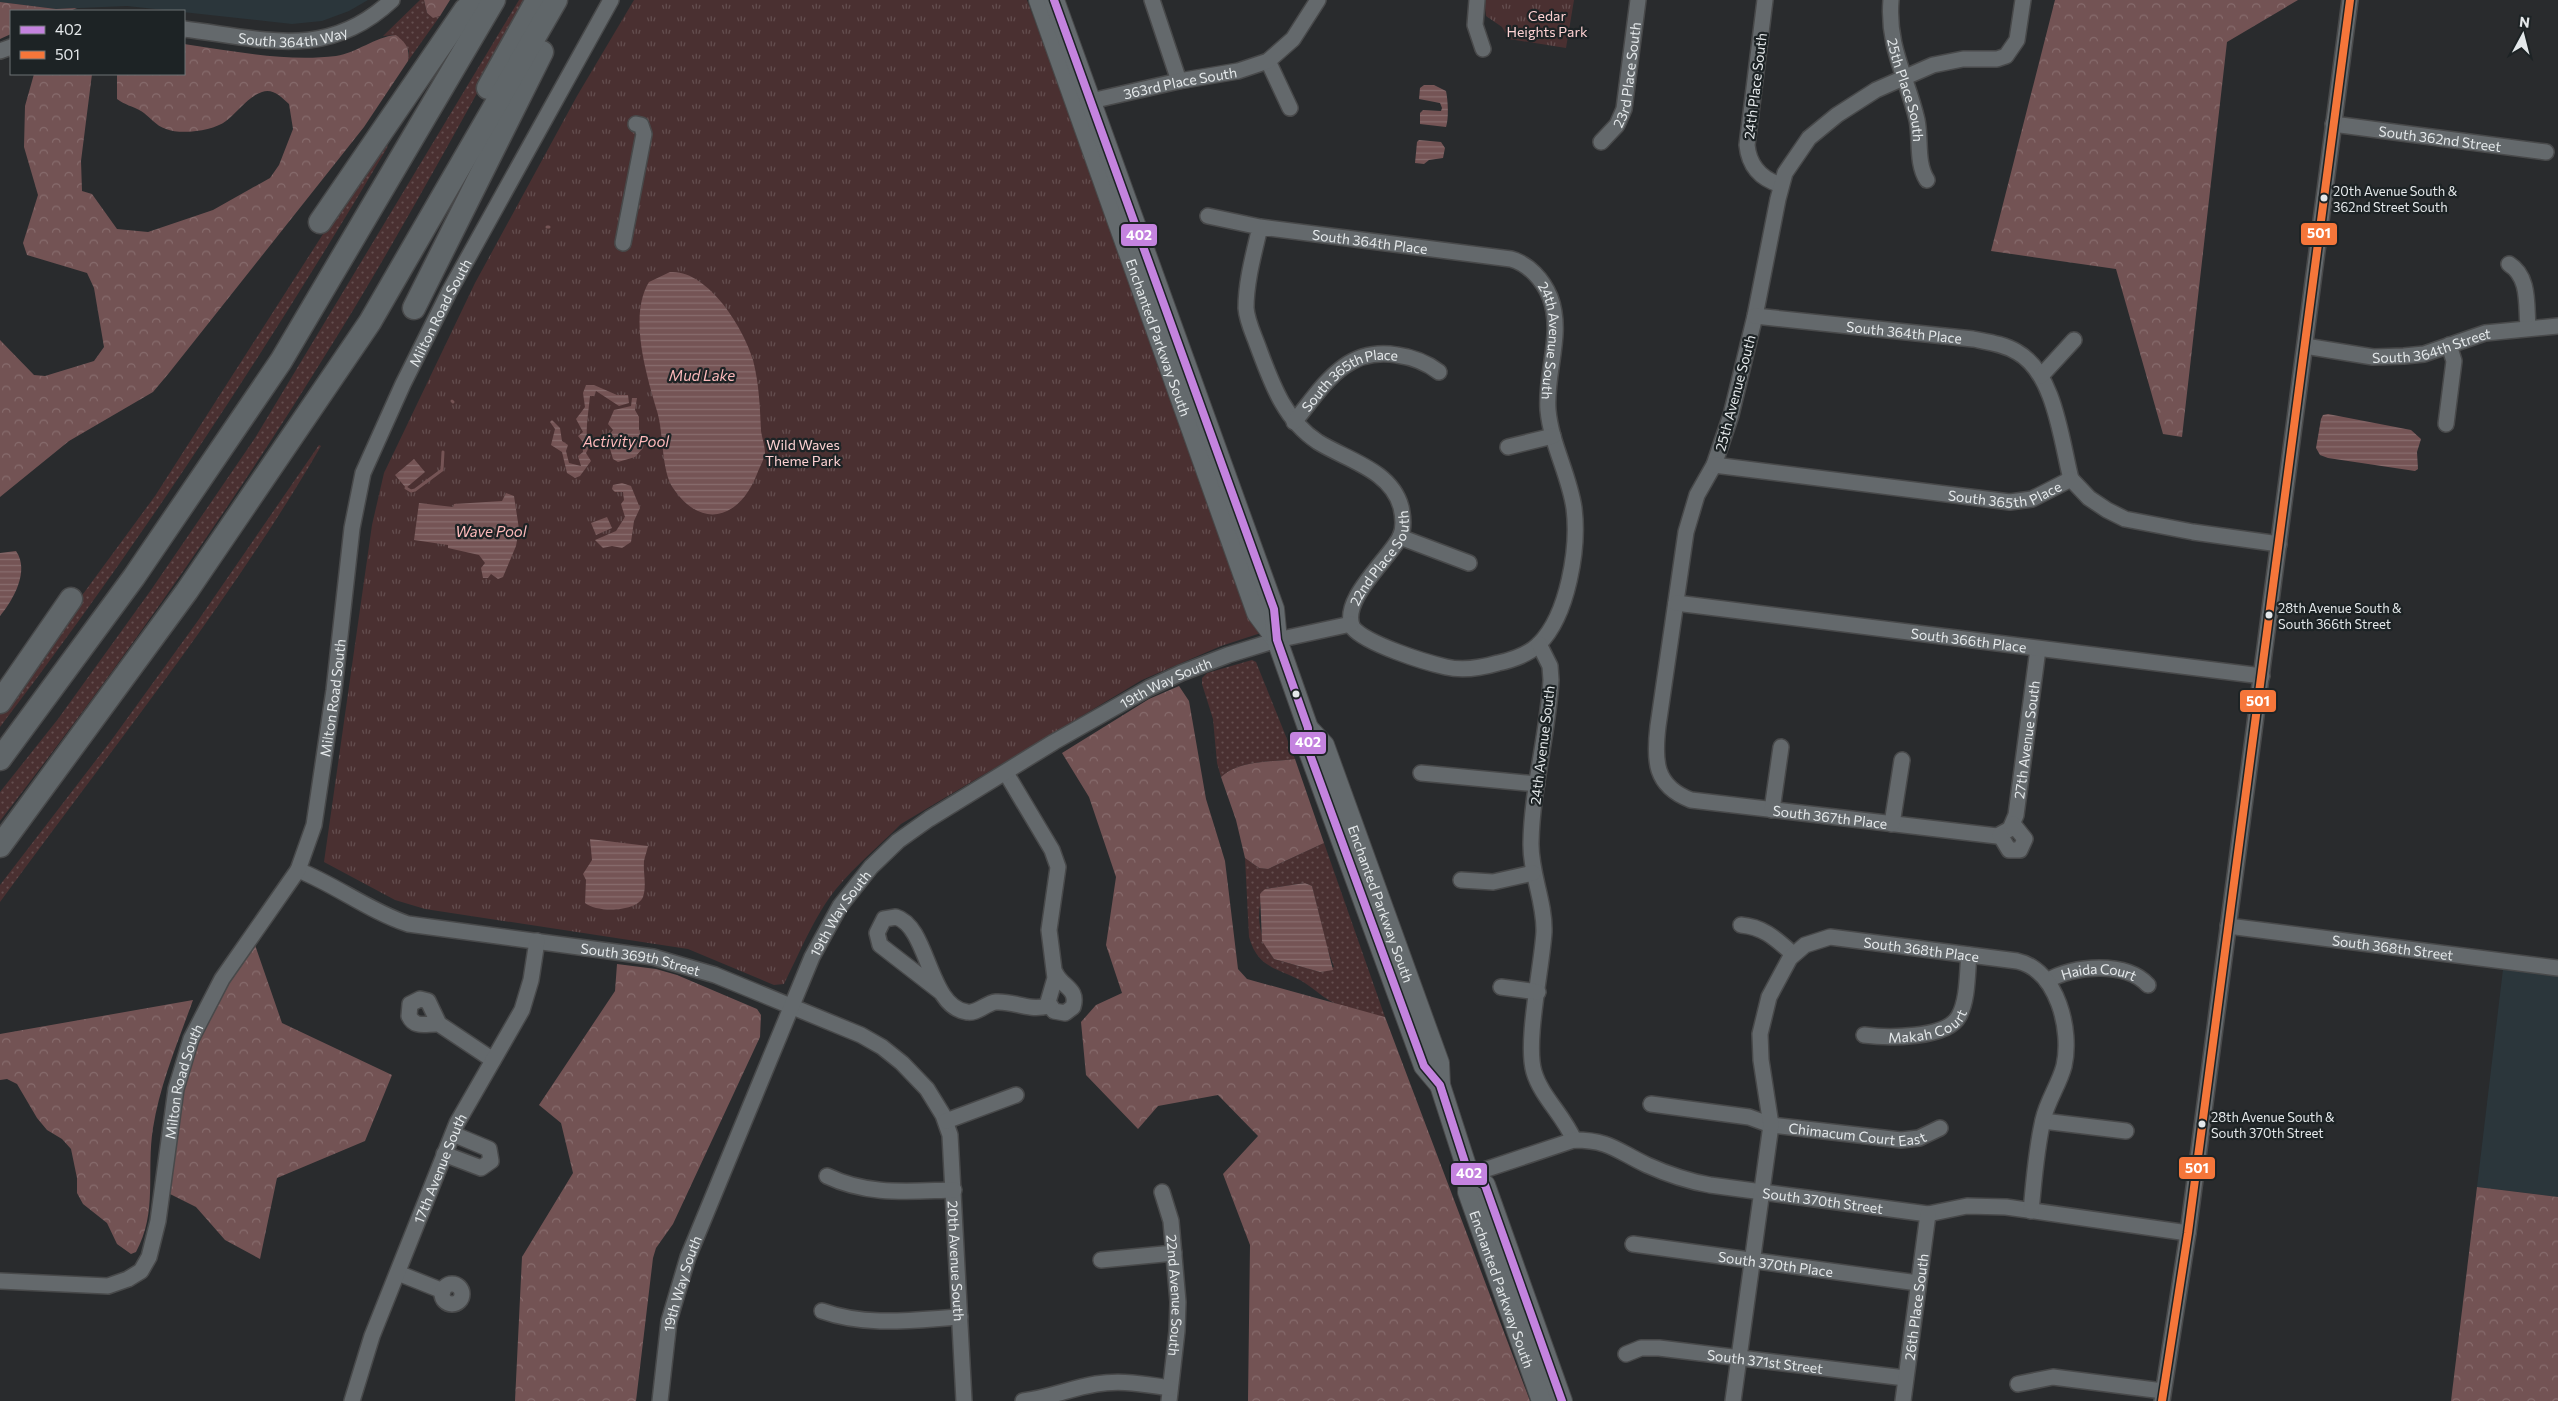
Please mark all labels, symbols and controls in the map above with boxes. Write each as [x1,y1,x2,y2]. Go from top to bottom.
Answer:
park label: Cedar Heights Park [1506,7,1588,40]
legend [10,10,185,75]
north arrow [2498,10,2548,60]
text: N [2518,13,2531,31]
text: 402 [55,20,82,38]
street label: 23rd Place South [1609,21,1644,130]
street label: South 364th Way [237,22,350,50]
street label: 24th Place South [1740,32,1770,140]
street label: 25th Place South [1885,37,1927,142]
text: 501 [55,45,80,63]
street label: 363rd Place South [1122,63,1238,102]
street label: South 362nd Street [2378,122,2503,155]
place label: 20th Avenue South & 362nd Street South [2333,183,2458,215]
marker: 20th Avenue South & 362nd Street South [2319,193,2329,203]
line badge: 501 [2300,222,2338,246]
line badge: 402 [1120,223,1158,247]
text: 501 [2307,224,2331,241]
street label: South 364th Place [1311,225,1429,257]
text: 402 [1126,226,1152,243]
street label: Milton Road South [405,255,474,369]
street label: Enchanted Parkway South [1123,256,1195,418]
street label: 24th Avenue South [1535,278,1564,400]
street label: South 364th Place [1845,317,1963,346]
street label: South 364th Street [2372,324,2491,366]
street label: 25th Avenue South [1711,333,1759,453]
street label: South 365th Place [1297,345,1399,415]
water label: Mud Lake [669,366,735,384]
water label: Activity Pool [582,432,670,450]
park label: Wild Waves Theme Park [765,436,841,469]
street label: South 365th Place [1947,477,2064,511]
street label: 22nd Place South [1345,510,1411,608]
water label: Wave Pool [455,522,528,540]
place label: 28th Avenue South & South 366th Street [2278,600,2402,632]
marker: 28th Avenue South & South 366th Street [2264,610,2274,620]
street label: South 366th Place [1910,624,2028,655]
street label: Milton Road South [316,638,348,758]
street label: 19th Way South [1117,654,1214,711]
street label: 27th Avenue South [2010,679,2042,800]
street label: 24th Avenue South [1526,684,1558,806]
unlabelled marker [1291,689,1301,699]
line badge: 501 [2239,689,2277,713]
text: 501 [2246,692,2270,709]
line badge: 402 [1289,731,1327,755]
text: 402 [1295,733,1321,750]
street label: South 367th Place [1772,801,1888,832]
street label: Enchanted Parkway South [1345,823,1418,985]
street label: 19th Way South [806,866,874,959]
street label: South 368th Street [2331,931,2454,963]
street label: South 368th Place [1863,933,1980,965]
street label: South 369th Street [580,939,703,979]
street label: Haida Court [2059,959,2140,984]
street label: Makah Court [1888,1006,1970,1045]
street label: Milton Road South [161,1021,206,1140]
place label: 28th Avenue South & South 370th Street [2211,1109,2335,1141]
street label: 17th Avenue South [409,1110,470,1226]
street label: Chimacum Court East [1788,1119,1929,1149]
marker: 28th Avenue South & South 370th Street [2197,1119,2207,1129]
line badge: 501 [2178,1156,2216,1180]
text: 501 [2185,1159,2209,1176]
line badge: 402 [1450,1162,1488,1186]
text: 402 [1456,1164,1482,1181]
street label: South 370th Street [1761,1184,1884,1216]
street label: 20th Avenue South [945,1200,968,1322]
street label: Enchanted Parkway South [1467,1208,1538,1370]
street label: 19th Way South [659,1233,705,1332]
street label: 22nd Avenue South [1164,1234,1187,1357]
street label: South 370th Place [1717,1247,1834,1280]
street label: 26th Place South [1900,1252,1931,1361]
street label: South 371st Street [1706,1345,1824,1376]

